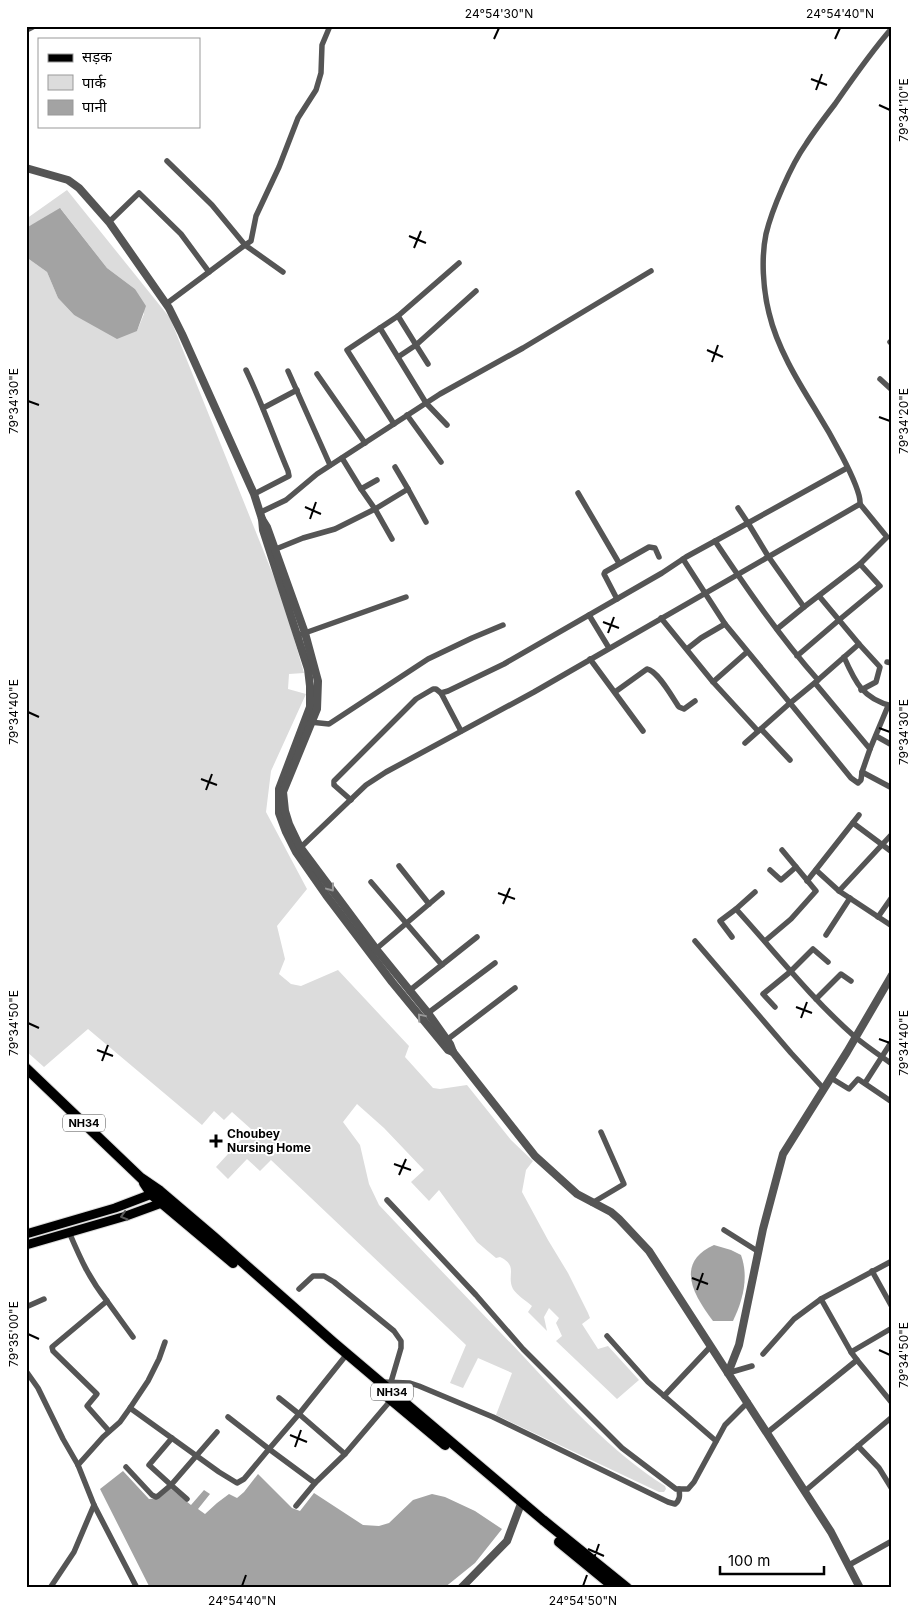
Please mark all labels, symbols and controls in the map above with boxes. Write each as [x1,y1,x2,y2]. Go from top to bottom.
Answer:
text: 24°54'30"N [465,6,533,21]
text: 24°54'40"N [806,6,874,21]
legend [38,38,200,128]
text: सड़क [82,47,112,66]
text: पार्क [82,73,106,92]
text: 79°34'10"E [896,78,911,142]
text: पानी [82,97,108,116]
text: 79°34'30"E [6,368,21,434]
text: 79°34'20"E [896,388,911,454]
text: 79°34'40"E [6,679,21,745]
text: 79°34'30"E [896,699,911,765]
one-way arrow [325,882,334,892]
text: 79°34'50"E [6,990,21,1056]
text: 79°34'40"E [896,1010,911,1076]
one-way arrow [417,1013,426,1022]
road number: NH34 [63,1114,105,1132]
place label: Choubey Nursing Home [227,1126,311,1155]
marker: Choubey Nursing Home [209,1134,223,1148]
one-way arrow [120,1211,129,1221]
text: 79°35'00"E [6,1301,21,1367]
text: 79°34'50"E [896,1322,911,1388]
road number: NH34 [371,1384,413,1400]
scale bar [720,1544,824,1576]
text: 100 m [728,1551,770,1570]
text: 24°54'40"N [208,1593,276,1608]
text: 24°54'50"N [549,1593,617,1608]

